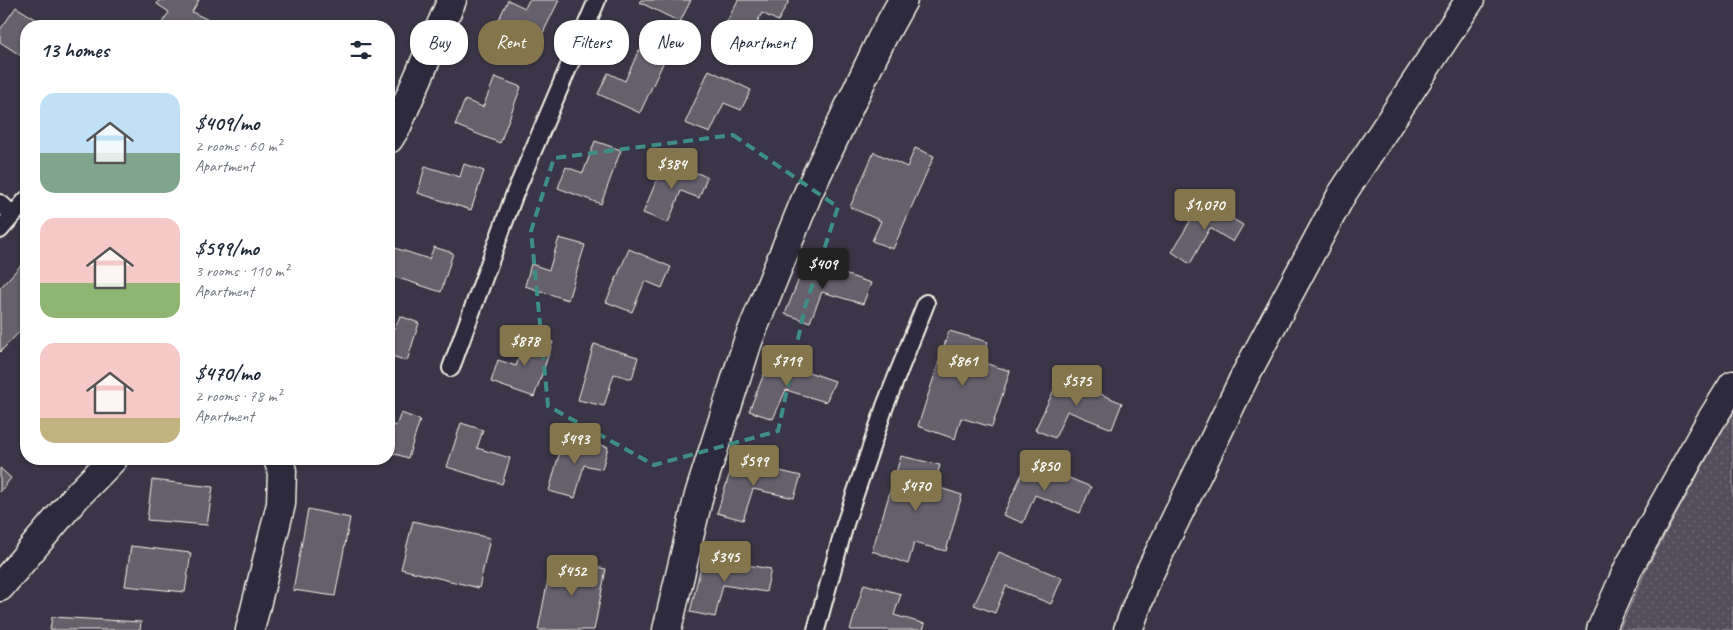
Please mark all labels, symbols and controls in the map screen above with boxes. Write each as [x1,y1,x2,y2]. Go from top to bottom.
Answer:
chip: Buy [410,20,468,65]
chip: Rent [478,20,544,65]
chip: Filters [554,20,629,65]
chip: New [639,20,701,65]
chip: Apartment [711,20,813,65]
icon: filters [347,36,375,64]
text: 13 homes [40,37,109,63]
text: $409/mo [195,110,259,136]
icon: home [80,113,140,173]
text: 2 rooms · 60 m² [195,136,281,156]
pin: $384 [642,148,702,190]
text: $384 [658,154,686,174]
text: Apartment [195,156,254,176]
pin: $1,070 [1164,188,1246,231]
text: $1,070 [1185,195,1225,215]
text: $599/mo [195,235,259,261]
icon: home [80,238,140,298]
pin: $409 [793,248,853,290]
text: $409 [809,254,837,274]
text: 3 rooms · 110 m² [195,261,289,281]
text: Apartment [195,281,254,301]
pin: $878 [495,324,555,367]
text: $878 [511,331,539,351]
pin: $719 [757,344,817,387]
pin: $861 [933,344,993,387]
text: $719 [773,351,801,371]
text: $861 [948,351,978,371]
text: $470/mo [195,360,260,386]
icon: home [80,363,140,423]
pin: $575 [1047,364,1107,407]
text: $575 [1063,371,1091,391]
text: 2 rooms · 78 m² [195,386,281,406]
text: Apartment [195,406,254,426]
pin: $493 [545,422,605,465]
text: $493 [561,429,589,449]
pin: $599 [724,444,784,487]
pin: $850 [1015,450,1075,492]
text: $599 [740,451,768,471]
text: $850 [1031,456,1059,476]
pin: $470 [886,470,946,512]
text: $470 [902,476,930,496]
pin: $345 [695,540,755,583]
text: $345 [711,547,739,567]
pin: $452 [542,554,602,597]
text: $452 [558,561,586,581]

